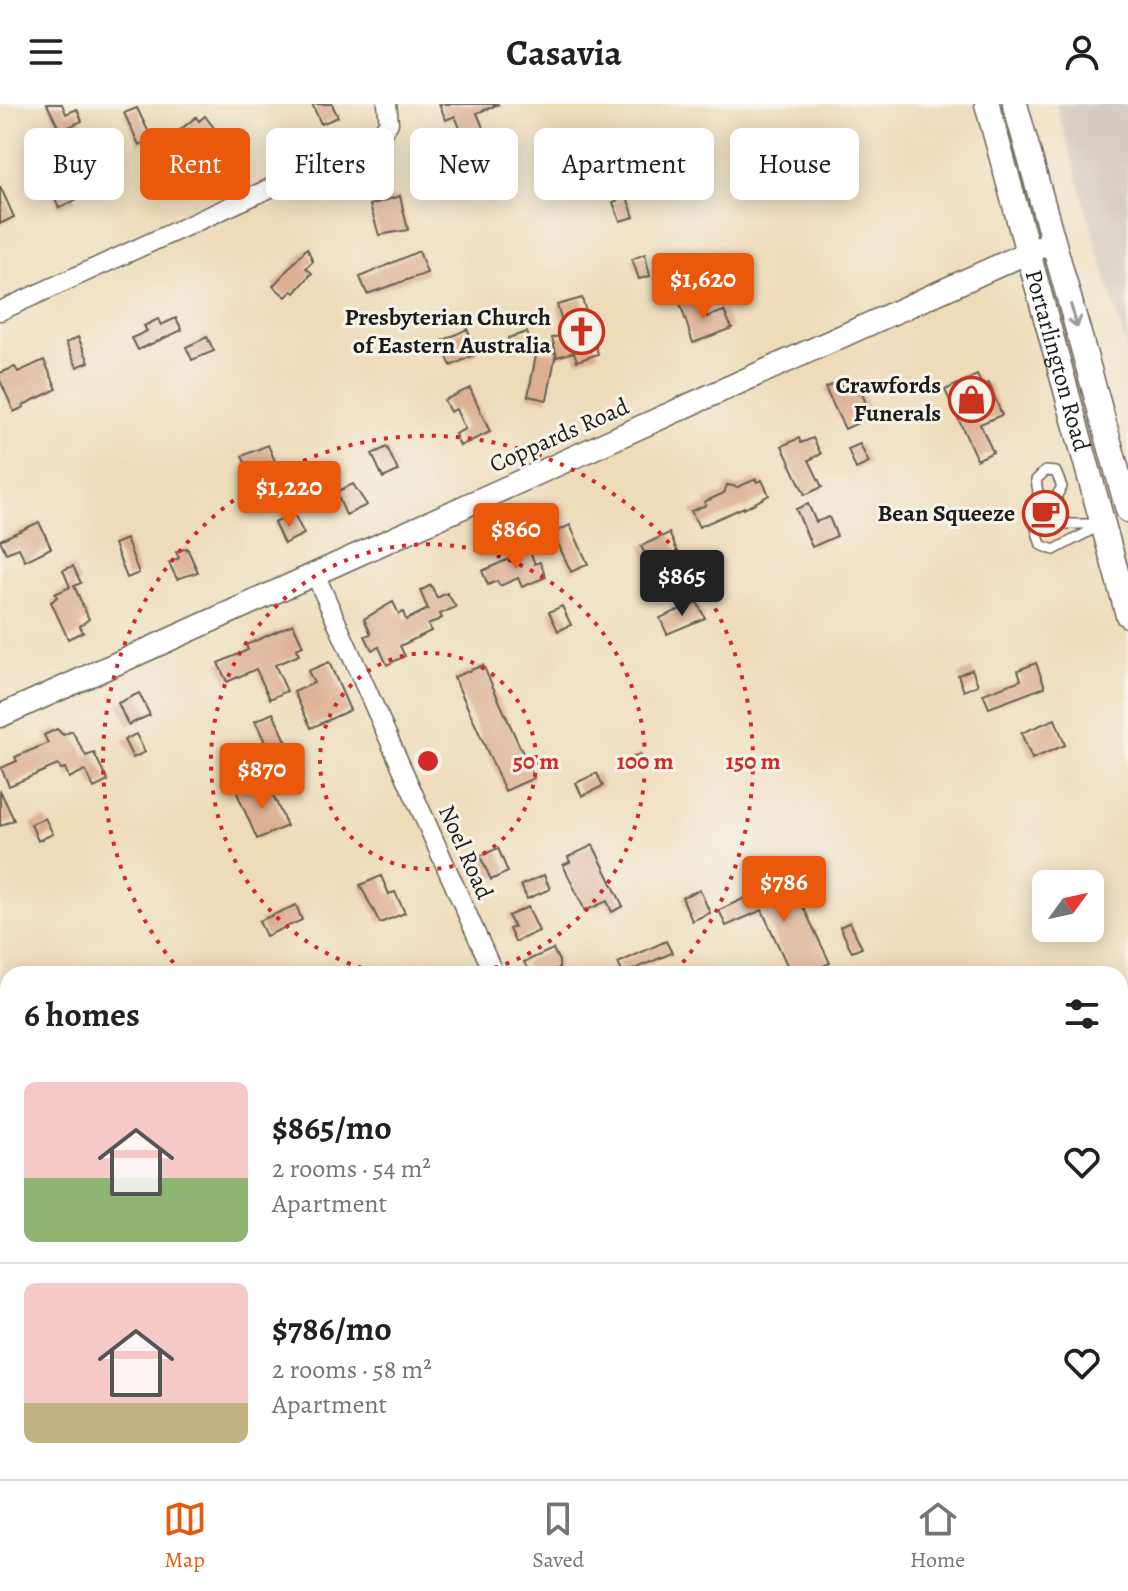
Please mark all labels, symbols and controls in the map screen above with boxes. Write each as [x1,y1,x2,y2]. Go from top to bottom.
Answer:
text: Casavia [506,28,622,77]
icon: menu [24,30,68,74]
icon: person [1060,30,1104,74]
chip: Buy [24,128,124,200]
chip: Rent [140,128,250,200]
chip: Filters [266,128,394,200]
chip: New [410,128,518,200]
chip: Apartment [534,128,714,200]
chip: House [730,128,859,200]
pin: $1,620 [638,253,768,321]
text: $1,620 [670,261,736,296]
street label: Portarlington Road [1017,266,1098,455]
place label: Presbyterian Church of Eastern Australia [344,301,551,361]
one-way arrow [1067,303,1082,329]
church icon: Presbyterian Church of Eastern Australia [558,307,606,355]
place label: Crawfords Funerals [835,369,941,429]
shop icon: Crawfords Funerals [948,375,996,423]
street label: Coppards Road [484,390,634,480]
pin: $1,220 [224,461,354,529]
text: $1,220 [256,469,322,504]
cafe icon: Bean Squeeze [1022,489,1070,537]
place label: Bean Squeeze [877,497,1015,529]
pin: $860 [469,503,563,571]
text: $860 [491,511,541,546]
pin: $865 [635,550,729,618]
text: $865 [658,558,706,593]
pin: $870 [215,743,309,811]
text: 50 m [513,745,559,777]
text: 100 m [616,745,674,777]
text: 150 m [725,745,781,777]
centre of rings [414,747,442,775]
text: $870 [238,751,286,786]
street label: Noel Road [431,800,501,904]
pin: $786 [737,856,831,924]
text: $786 [760,864,808,899]
north arrow [1032,870,1104,942]
map controls [1032,870,1104,942]
text: 6 homes [24,991,140,1038]
icon: filters [1060,992,1104,1036]
text: $865/mo [272,1104,392,1151]
icon: home [88,1114,184,1210]
icon: heart [1060,1140,1104,1184]
text: 2 rooms · 54 m² [272,1151,431,1186]
text: Apartment [272,1186,387,1221]
text: $786/mo [272,1305,392,1352]
icon: home [88,1315,184,1411]
icon: heart [1060,1341,1104,1385]
text: 2 rooms · 58 m² [272,1352,432,1387]
text: Apartment [272,1387,387,1422]
tab: Map [163,1497,207,1575]
tab: Saved [532,1497,584,1575]
tab: Home [910,1497,965,1575]

